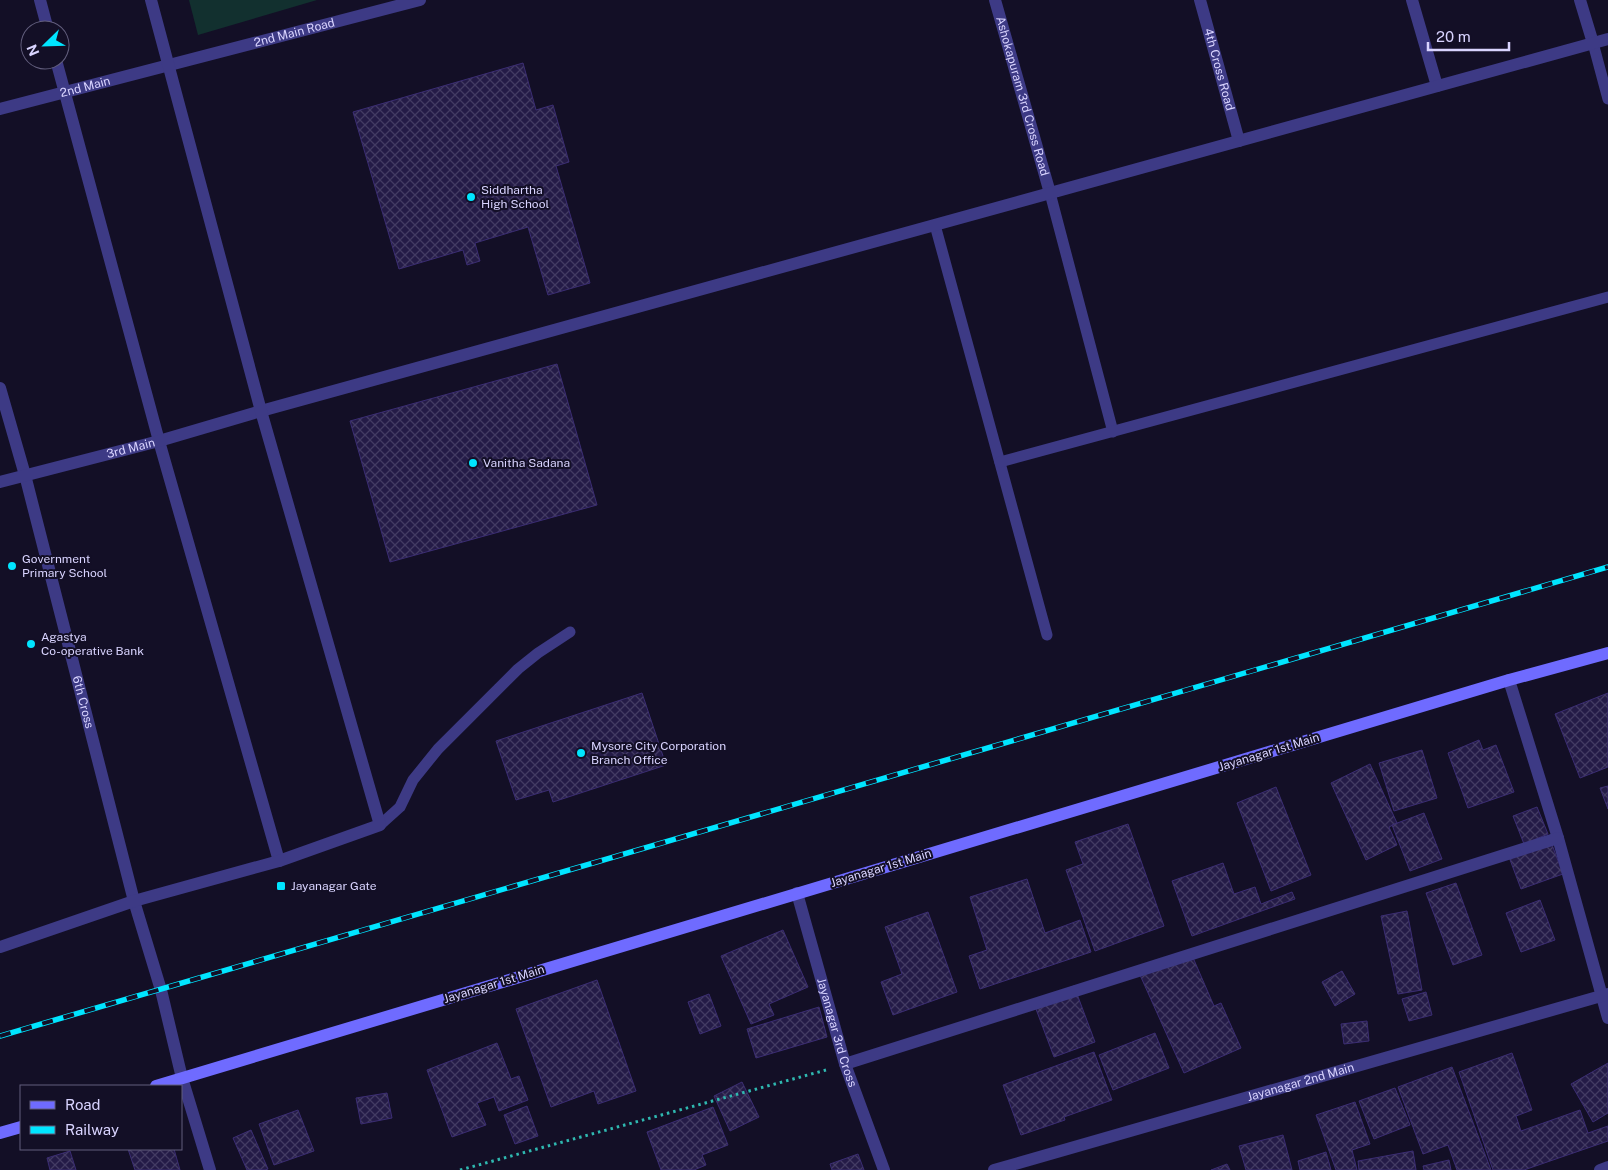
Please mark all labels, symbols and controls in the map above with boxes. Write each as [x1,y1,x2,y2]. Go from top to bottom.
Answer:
street label: 2nd Main Road [252,15,336,50]
street label: Ashokapuram 3rd Cross Road [993,15,1052,178]
north arrow [20,20,70,70]
scale bar [1428,20,1509,52]
street label: 4th Cross Road [1201,26,1237,112]
text: 20 m [1436,28,1471,45]
text: N [24,42,43,58]
street label: 2nd Main [59,74,112,100]
place label: Siddhartha High School [481,183,549,211]
marker: Siddhartha High School [465,191,477,203]
street label: 3rd Main [105,435,156,461]
place label: Vanitha Sadana [483,456,570,470]
marker: Vanitha Sadana [467,457,479,469]
place label: Government Primary School [22,552,107,580]
marker: Government Primary School [6,560,18,572]
place label: Agastya Co-operative Bank [41,630,144,658]
marker: Agastya Co-operative Bank [25,638,37,650]
street label: 6th Cross [70,674,97,730]
street label: Jayanagar 1st Main [1217,730,1321,774]
place label: Mysore City Corporation Branch Office [591,739,726,767]
marker: Mysore City Corporation Branch Office [575,747,587,759]
street label: Jayanagar 1st Main [829,846,933,890]
place label: Jayanagar Gate [291,879,377,893]
marker: Jayanagar Gate [275,880,287,892]
street label: Jayanagar 1st Main [442,962,546,1006]
street label: Jayanagar 3rd Cross [814,976,860,1089]
street label: Jayanagar 2nd Main [1246,1060,1356,1104]
legend [20,1085,182,1150]
text: Road [65,1096,101,1113]
text: Railway [65,1121,119,1138]

